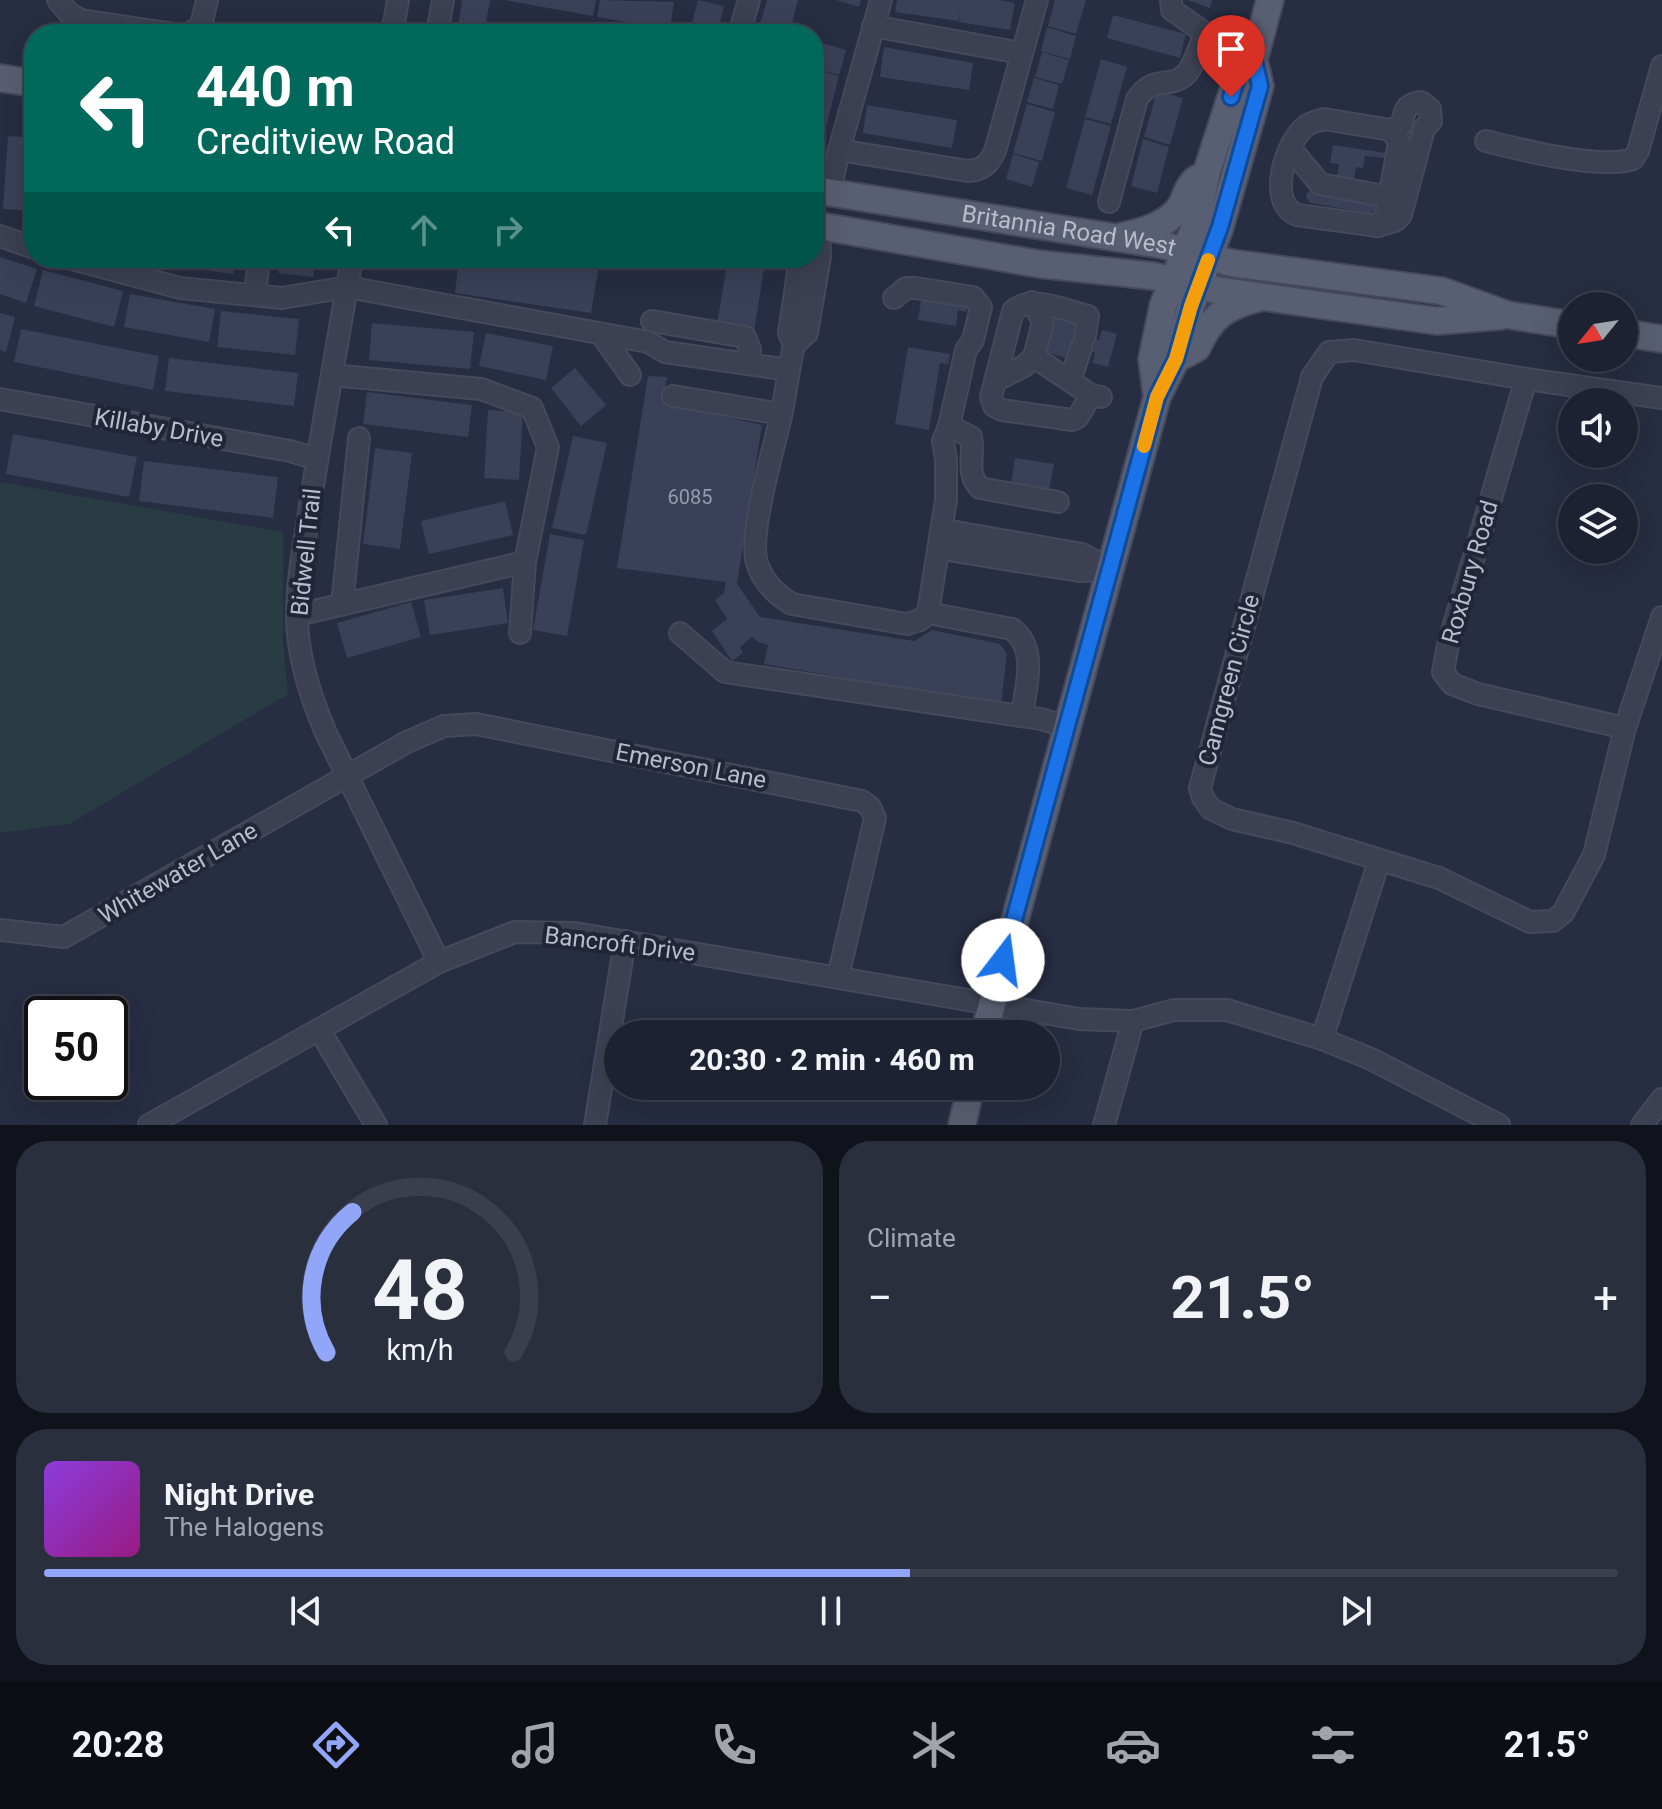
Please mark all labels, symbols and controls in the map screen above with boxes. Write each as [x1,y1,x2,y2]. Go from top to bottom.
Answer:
pin [1197,15,1265,97]
icon: arrive [1209,27,1253,71]
text: 440 m [196,54,355,120]
icon: left [64,56,168,160]
text: Creditview Road [196,121,455,163]
street label: Britannia Road West [960,200,1179,262]
icon: left [318,208,362,252]
icon: ahead [402,208,446,252]
icon: right [486,208,530,252]
north arrow [1558,292,1638,372]
map controls [1558,292,1638,564]
button: sound [1558,388,1638,468]
street label: Killaby Drive [92,403,226,453]
button: layers [1558,484,1638,564]
house number: 6085 [668,485,712,509]
street label: Bidwell Trail [285,487,327,617]
street label: Roxbury Road [1436,497,1504,647]
street label: Camgreen Circle [1193,591,1265,769]
street label: Emerson Lane [613,738,769,794]
street label: Whitewater Lane [94,816,262,930]
position arrow [961,918,1045,1002]
street label: Bancroft Drive [543,921,697,967]
speed limit sign: 50 [24,996,128,1100]
text: 20:30 · 2 min · 460 m [689,1042,975,1077]
text: Climate [867,1223,956,1253]
text: 48 [372,1242,467,1339]
text: 21.5° [1171,1262,1315,1333]
text: − [867,1272,892,1324]
text: + [1593,1272,1618,1324]
text: km/h [386,1333,453,1367]
text: Night Drive [164,1477,314,1512]
text: The Halogens [164,1512,324,1542]
icon: previous [284,1589,328,1633]
icon: pause [809,1589,853,1633]
icon: next [1334,1589,1378,1633]
icon: directions [308,1717,364,1773]
icon: music [507,1717,563,1773]
icon: phone [706,1717,762,1773]
icon: climate [906,1717,962,1773]
icon: car [1105,1717,1161,1773]
icon: filters [1305,1717,1361,1773]
text: 20:28 [72,1724,164,1766]
text: 21.5° [1504,1724,1590,1766]

